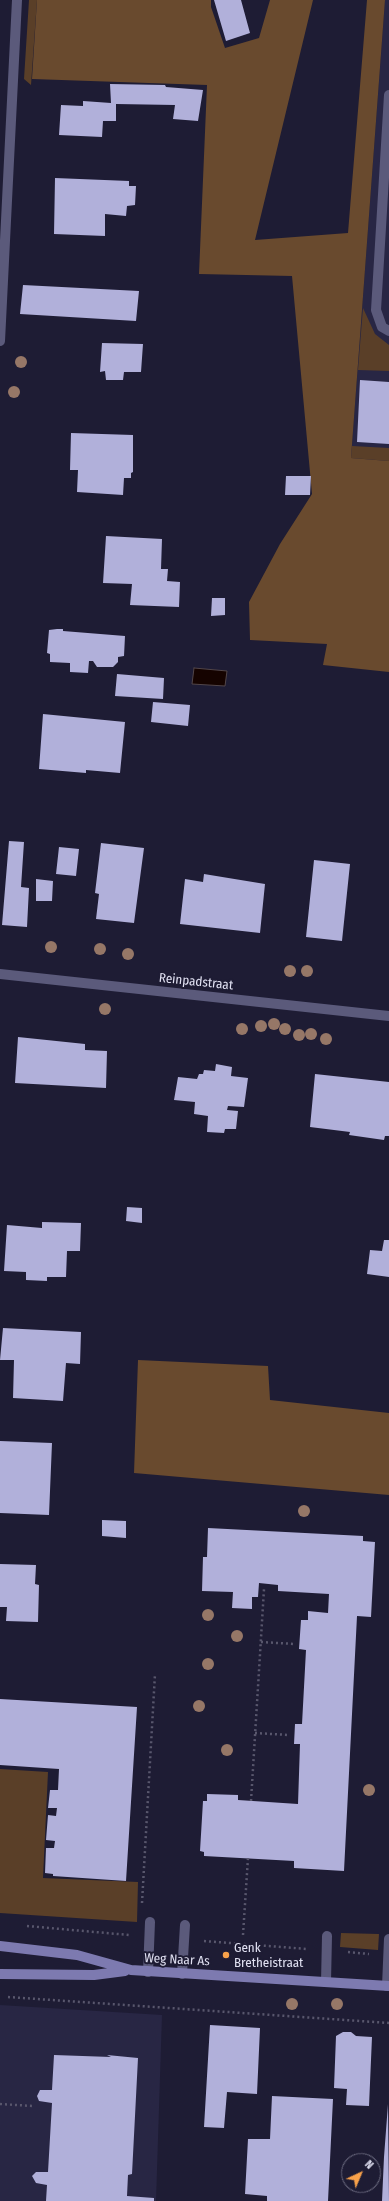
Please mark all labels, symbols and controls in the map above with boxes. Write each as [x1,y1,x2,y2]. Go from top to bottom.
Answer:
street label: Reinpadstraat [158,970,234,994]
place label: Genk Bretheistraat [234,1940,303,1971]
street label: Weg Naar As [144,1950,210,1970]
marker: Genk Bretheistraat [221,1950,231,1960]
north arrow [341,2153,381,2193]
text: N [362,2158,376,2172]

